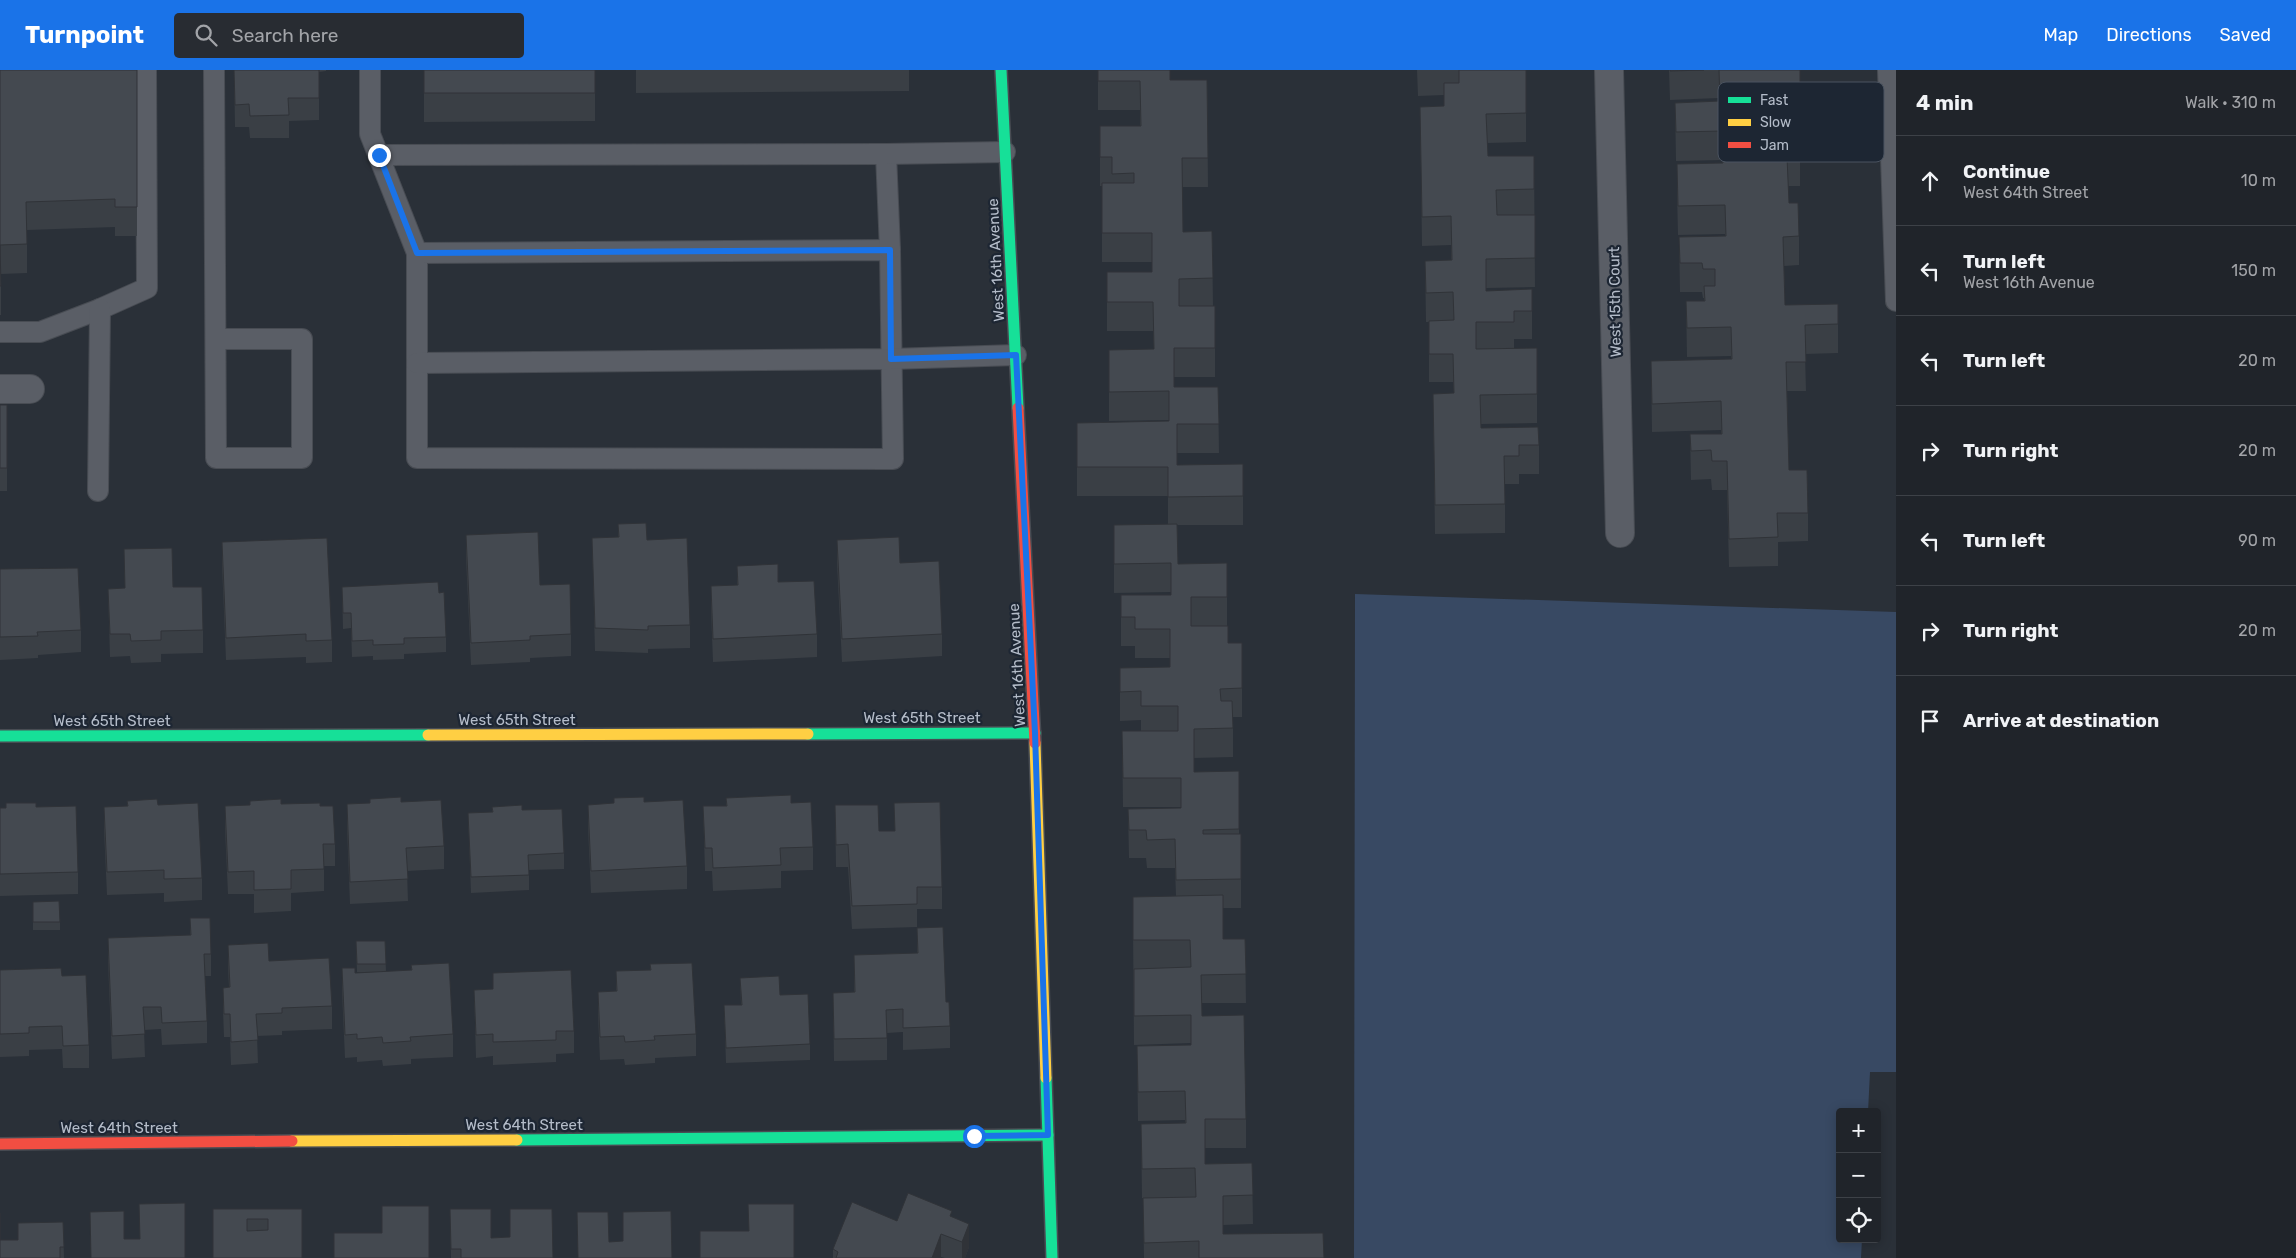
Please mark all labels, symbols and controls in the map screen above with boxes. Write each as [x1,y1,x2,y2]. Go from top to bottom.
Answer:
search box [174,13,524,58]
text: Turnpoint [25,21,144,49]
icon: search [192,21,220,49]
text: Search here [232,24,338,47]
text: Map [2043,24,2078,46]
text: Directions [2106,24,2192,46]
text: Saved [2220,24,2271,46]
legend [1718,82,1884,162]
text: 4 min [1916,90,1974,115]
text: Fast [1760,92,1789,109]
text: Walk · 310 m [2185,93,2276,112]
text: Slow [1760,114,1791,131]
text: Jam [1760,137,1789,154]
route end [368,144,391,167]
text: Continue [1963,160,2050,183]
icon: ahead [1916,167,1944,195]
text: 10 m [2241,171,2276,190]
text: West 64th Street [1963,183,2089,202]
street label: West 16th Avenue [984,198,1008,322]
street label: West 15th Court [1605,246,1625,357]
text: Turn left [1963,250,2045,273]
icon: left [1916,257,1944,285]
text: 150 m [2231,261,2276,280]
text: West 16th Avenue [1963,273,2095,292]
icon: left [1916,347,1944,375]
text: Turn left [1963,349,2045,372]
text: 20 m [2238,351,2276,370]
icon: right [1916,437,1944,465]
text: Turn right [1963,439,2058,462]
text: 20 m [2238,441,2276,460]
icon: left [1916,527,1944,555]
text: Turn left [1963,529,2045,552]
text: 90 m [2238,531,2276,550]
street label: West 16th Avenue [1005,603,1029,727]
icon: right [1916,617,1944,645]
text: Turn right [1963,619,2058,642]
text: 20 m [2238,621,2276,640]
icon: arrive [1916,707,1944,735]
street label: West 65th Street [863,709,981,727]
text: Arrive at destination [1963,709,2159,732]
street label: West 65th Street [458,711,576,729]
street label: West 65th Street [53,712,171,730]
map controls [1836,1108,1881,1243]
button: + [1836,1108,1881,1153]
street label: West 64th Street [465,1116,583,1134]
street label: West 64th Street [60,1119,178,1137]
route start [963,1125,986,1148]
button: − [1836,1153,1881,1198]
button: locate [1836,1198,1881,1243]

